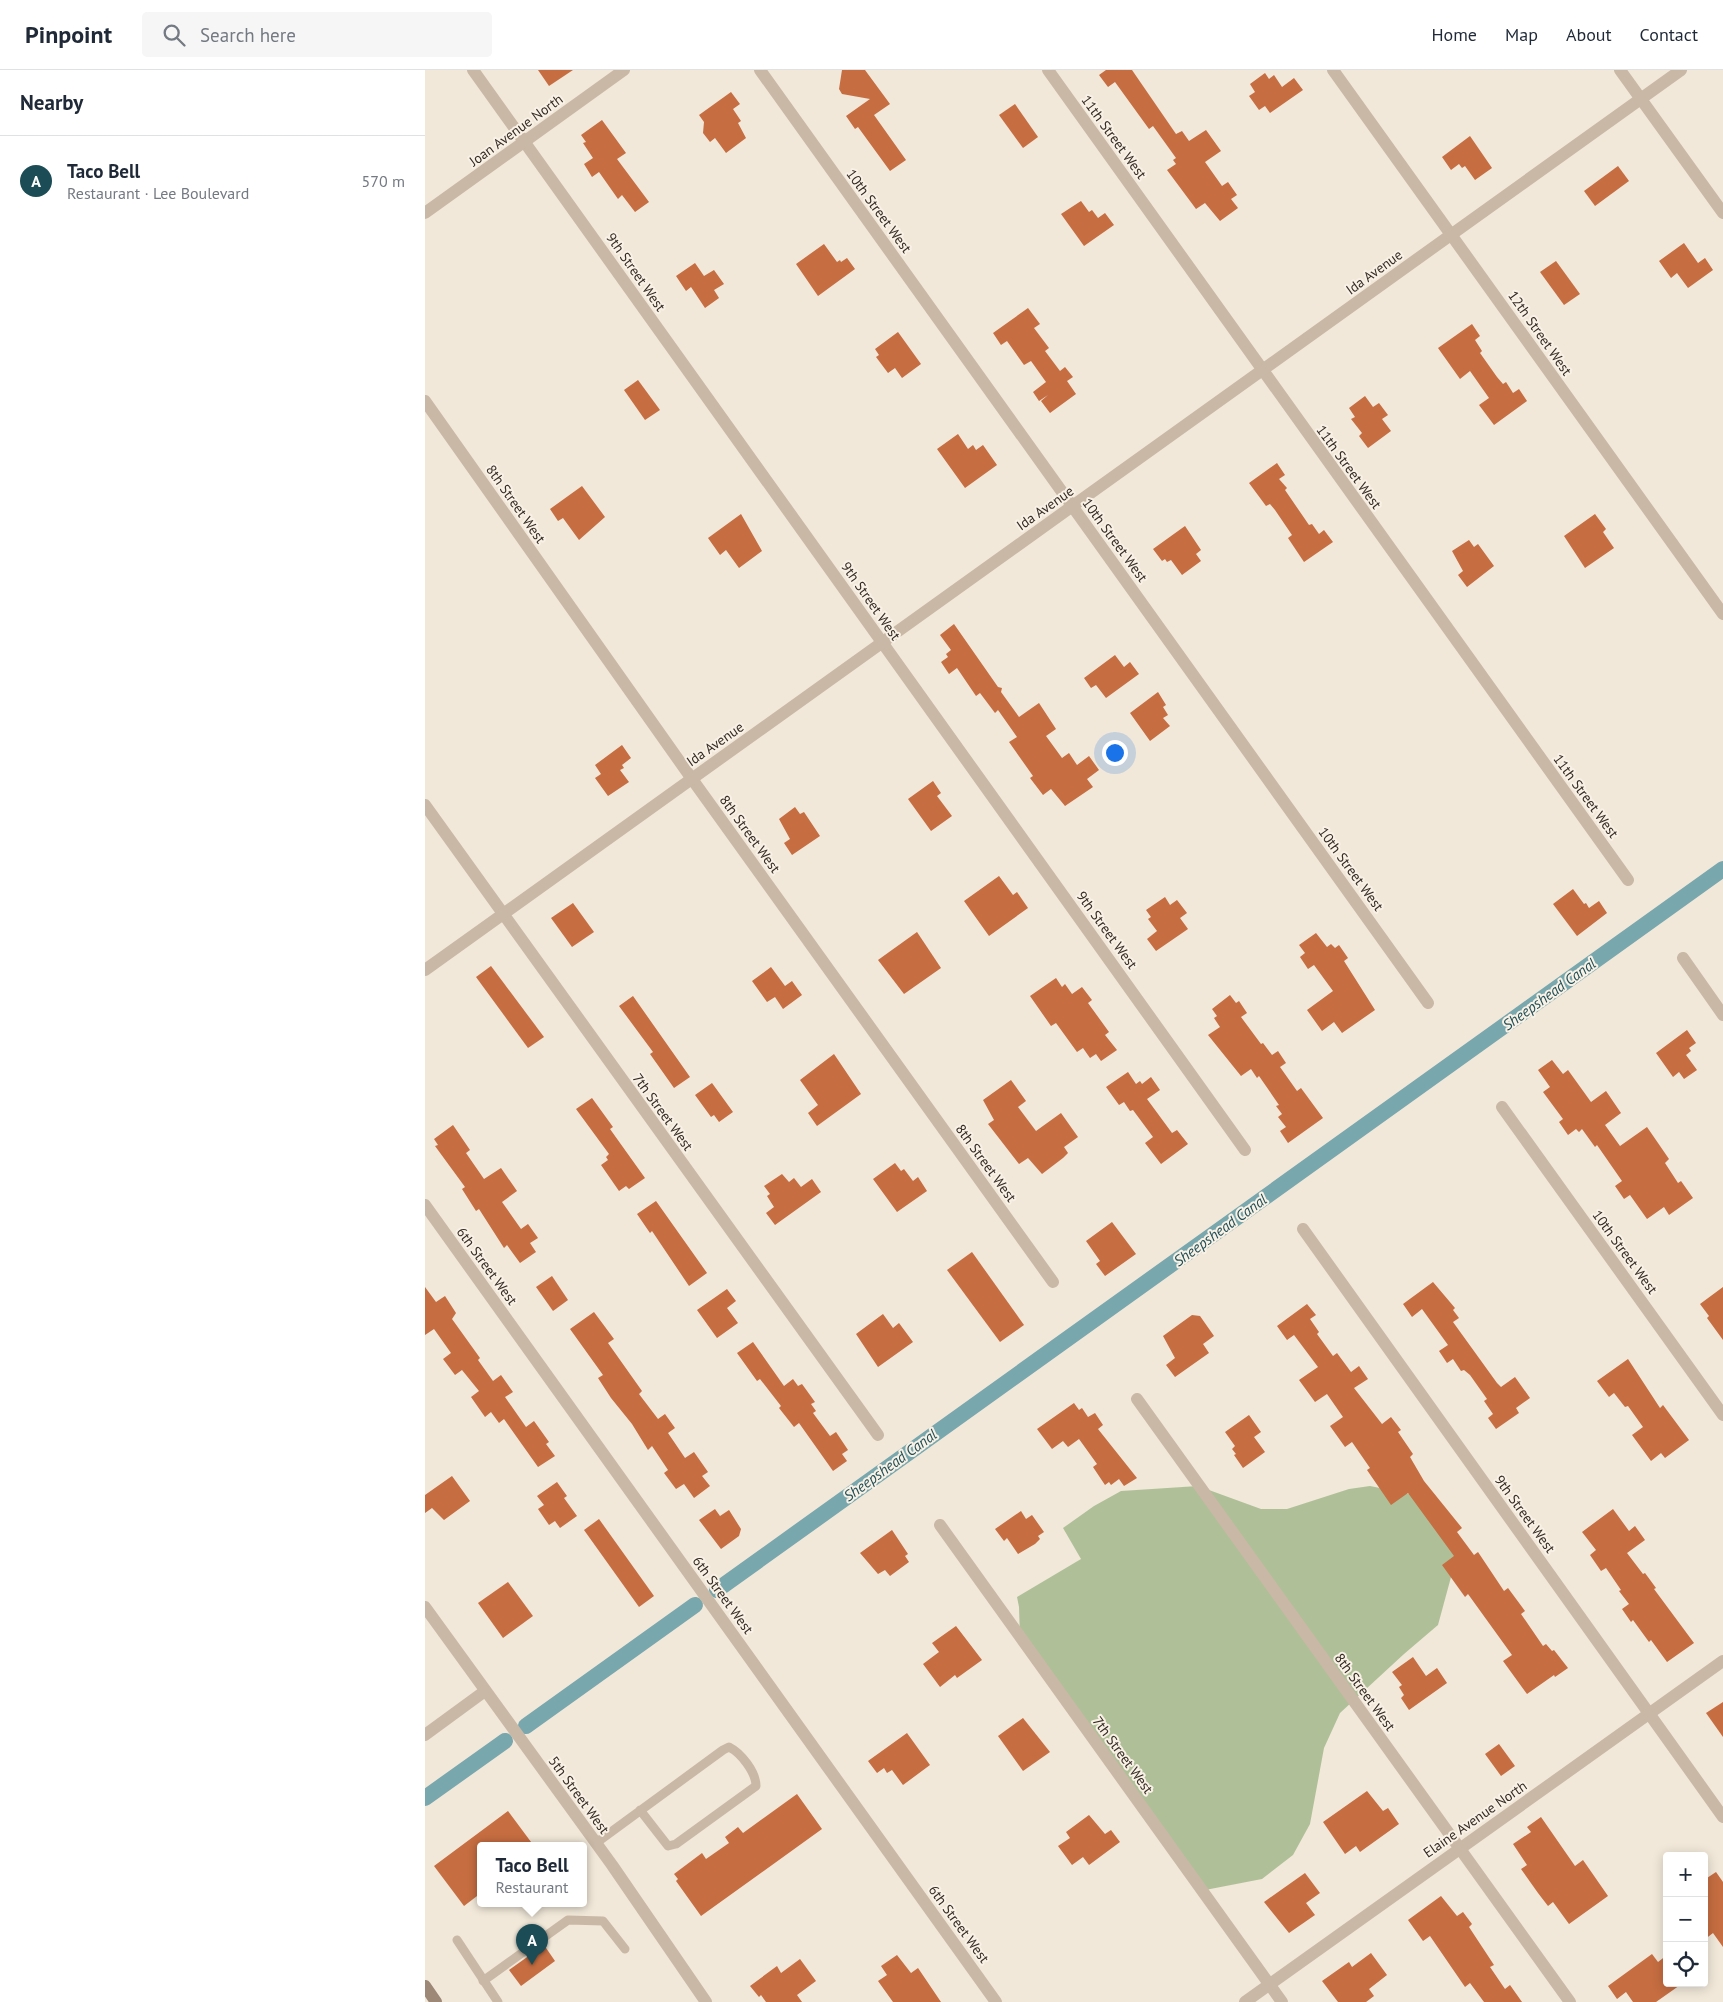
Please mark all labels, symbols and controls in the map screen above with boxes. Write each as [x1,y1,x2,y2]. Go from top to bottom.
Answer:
search box [142,12,492,57]
text: Pinpoint [25,19,112,50]
icon: search [160,21,188,49]
text: Search here [200,23,296,47]
text: Home [1431,23,1477,46]
text: Map [1505,23,1538,46]
text: About [1566,23,1612,46]
text: Contact [1640,23,1698,46]
text: Nearby [20,89,83,116]
street label: Joan Avenue North [465,90,566,171]
street label: 11th Street West [1078,92,1151,183]
text: Taco Bell [67,159,140,183]
street label: 10th Street West [843,166,916,257]
text: A [31,171,41,191]
text: 570 m [362,171,405,191]
text: Restaurant · Lee Boulevard [67,183,249,203]
street label: 9th Street West [602,229,670,315]
street label: Ida Avenue [1342,245,1406,299]
street label: 12th Street West [1504,287,1576,379]
street label: 11th Street West [1313,422,1386,513]
street label: 8th Street West [482,461,550,547]
street label: Ida Avenue [1013,482,1077,534]
street label: 10th Street West [1079,495,1152,586]
street label: 9th Street West [837,558,905,644]
street label: Ida Avenue [683,718,747,770]
your location [1102,740,1128,766]
street label: 11th Street West [1550,751,1623,842]
street label: 8th Street West [716,792,784,877]
street label: 10th Street West [1315,824,1388,915]
street label: 9th Street West [1073,888,1141,973]
water label: Sheepshead Canal [1499,954,1599,1034]
street label: 7th Street West [629,1070,697,1154]
street label: 8th Street West [952,1121,1020,1206]
water label: Sheepshead Canal [1170,1190,1270,1270]
street label: 10th Street West [1589,1207,1662,1298]
street label: 6th Street West [453,1224,521,1309]
water label: Sheepshead Canal [840,1425,940,1505]
street label: 9th Street West [1491,1472,1559,1557]
street label: 6th Street West [689,1553,757,1638]
street label: 8th Street West [1331,1650,1399,1735]
street label: 7th Street West [1089,1713,1157,1797]
street label: 5th Street West [545,1753,613,1838]
street label: Elaine Avenue North [1420,1777,1530,1861]
popup [477,1842,587,1907]
map controls [1663,1852,1708,1987]
button: + [1663,1852,1708,1897]
text: Taco Bell [495,1853,569,1877]
text: Restaurant [495,1877,569,1897]
street label: 6th Street West [925,1882,993,1967]
button: − [1663,1897,1708,1942]
pin: A [516,1924,548,1965]
button: locate [1663,1942,1708,1987]

